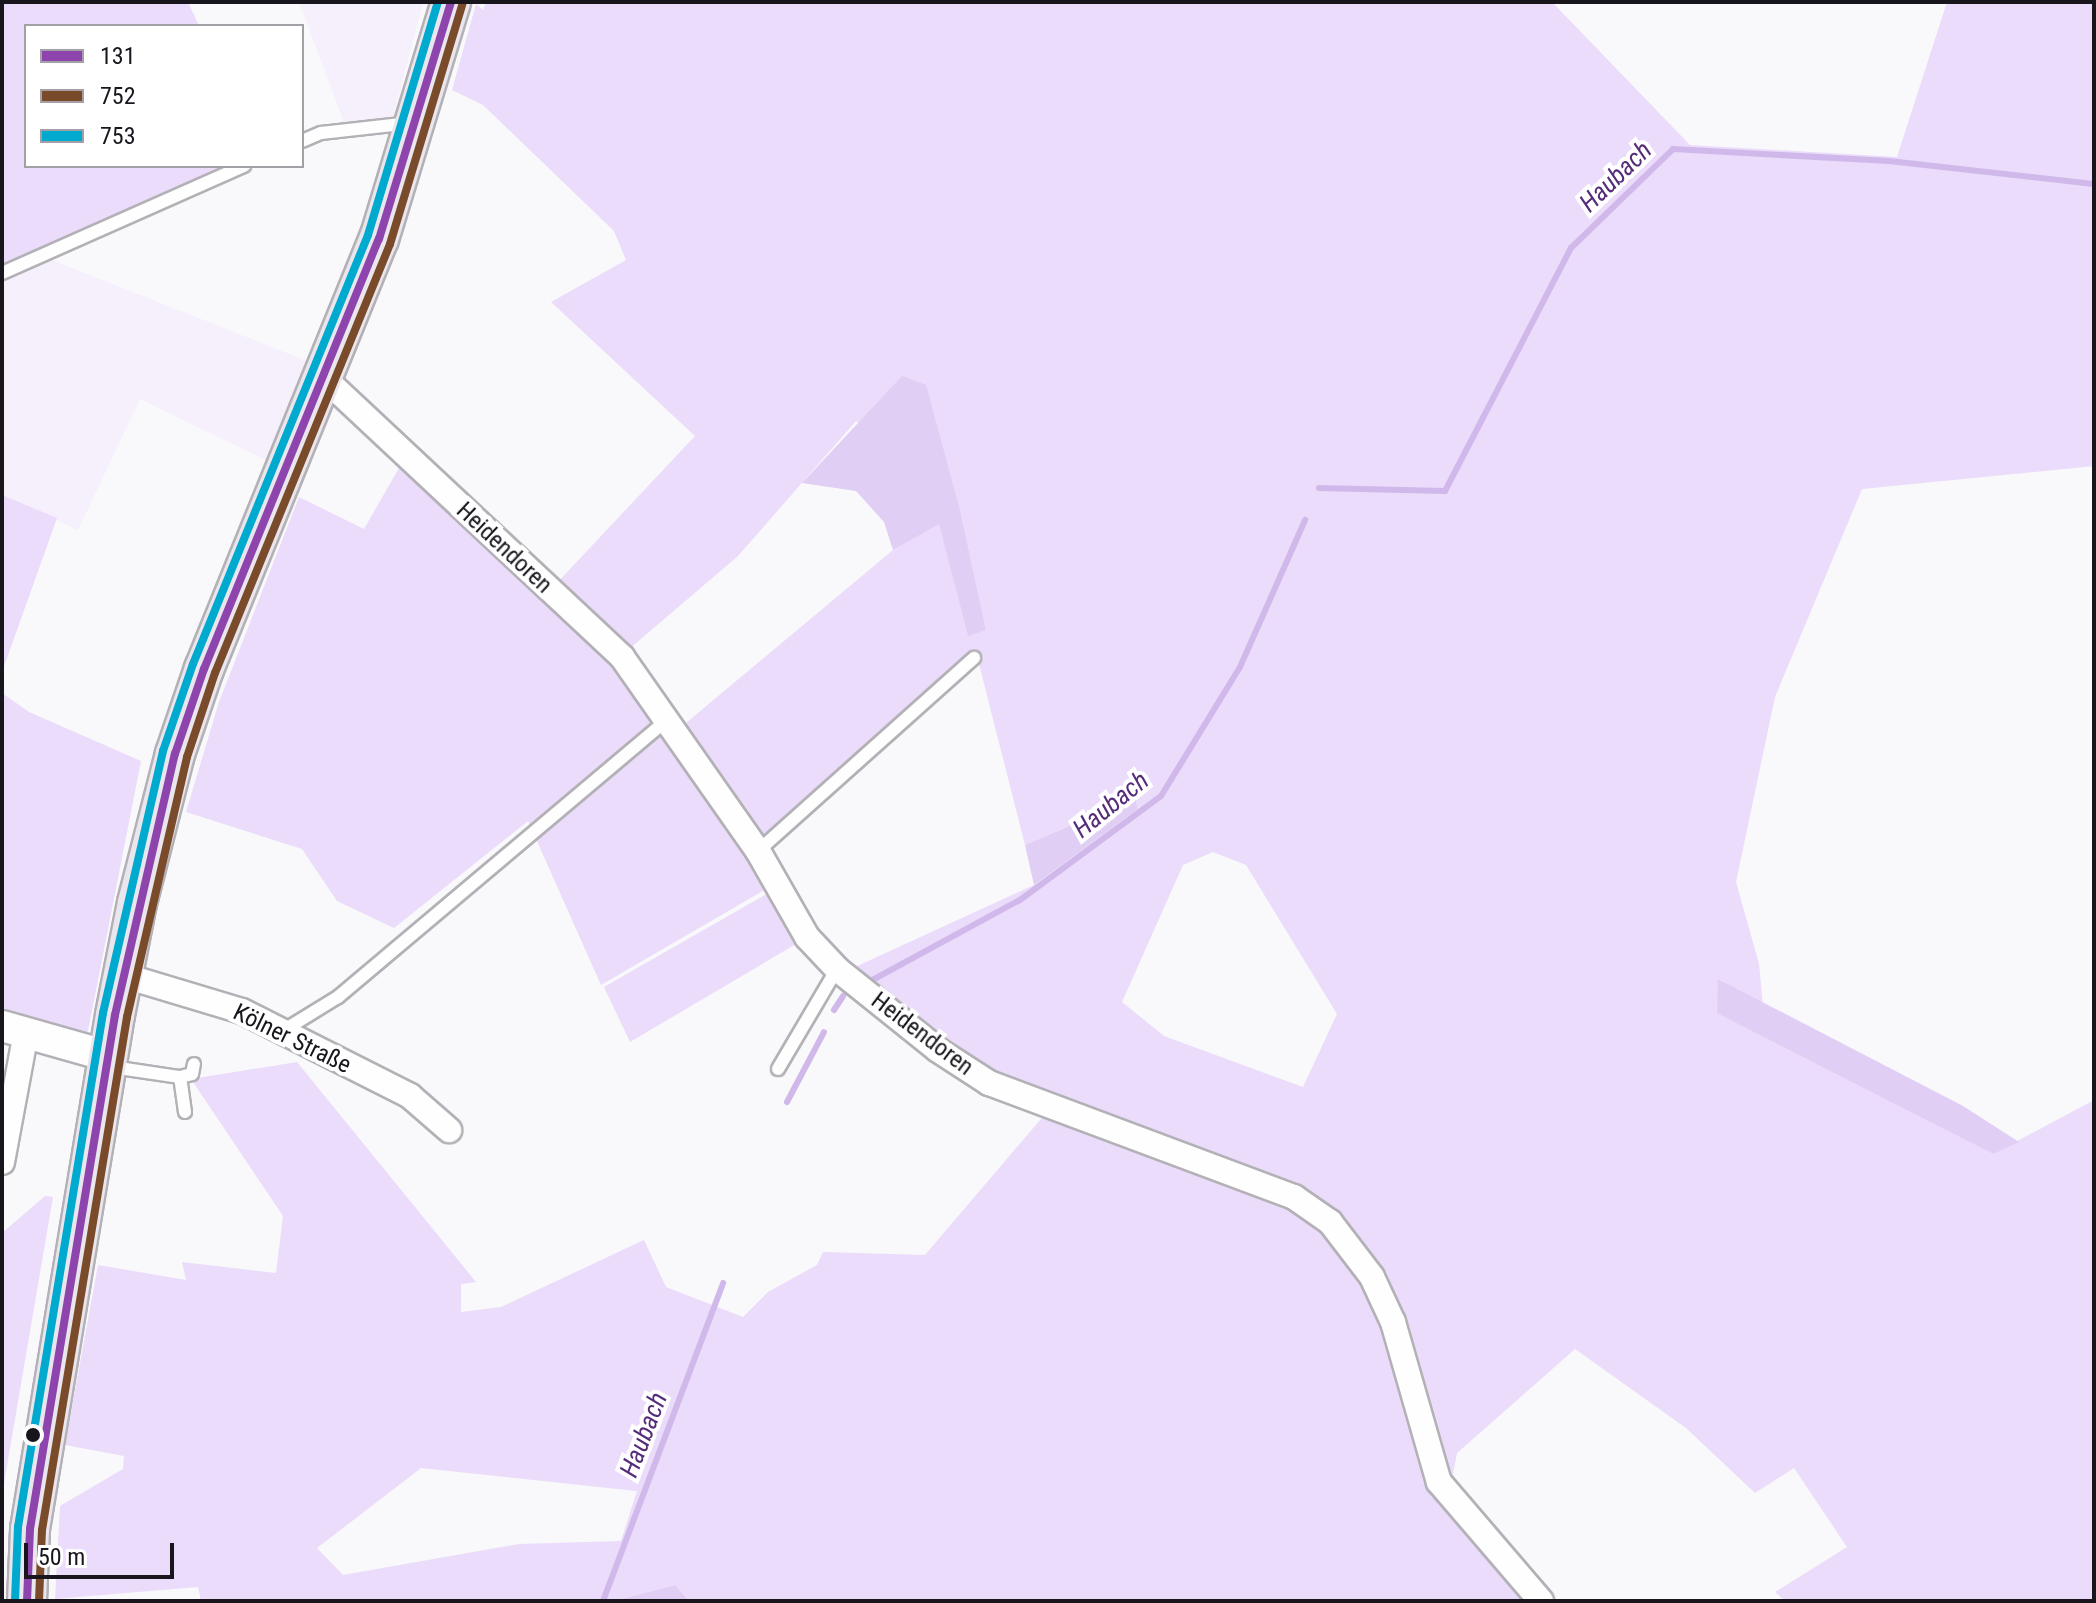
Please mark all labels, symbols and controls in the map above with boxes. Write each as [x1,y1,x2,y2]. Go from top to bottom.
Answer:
legend [24,24,304,168]
text: 131 [100,42,136,70]
text: 752 [100,82,136,110]
text: 753 [100,122,136,150]
water label: Haubach [1573,135,1659,219]
street label: Heidendoren [450,496,558,600]
water label: Haubach [1067,765,1155,845]
street label: Heidendoren [865,986,979,1082]
street label: Kölner Straße [228,998,356,1080]
water label: Haubach [614,1388,674,1482]
unlabelled marker [25,1427,41,1443]
scale bar [28,1527,178,1577]
text: 50 m [38,1543,85,1571]

